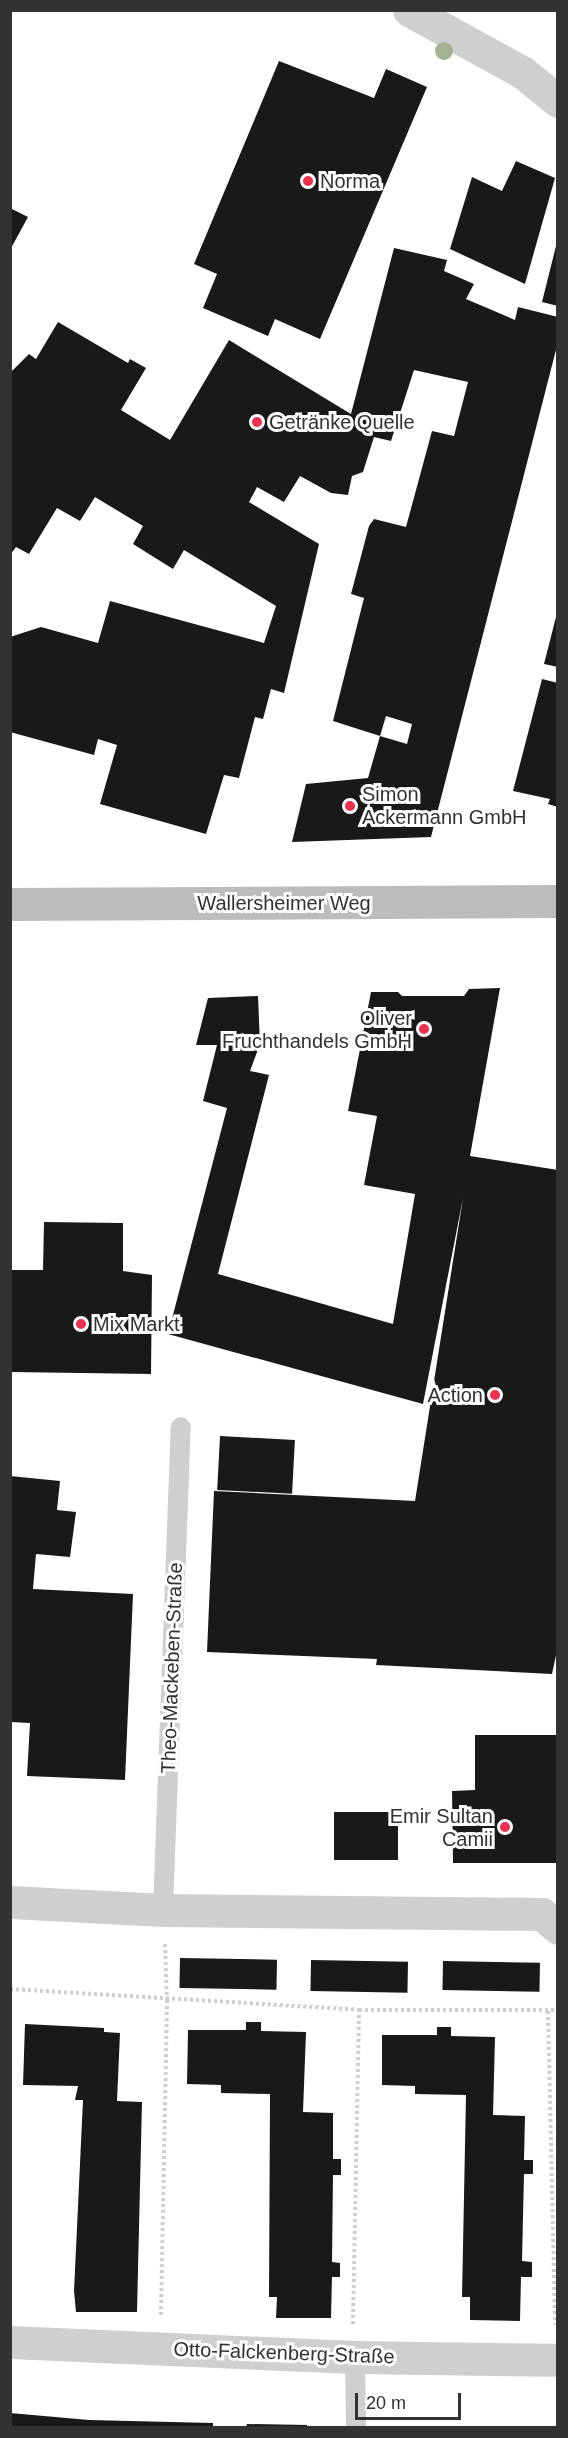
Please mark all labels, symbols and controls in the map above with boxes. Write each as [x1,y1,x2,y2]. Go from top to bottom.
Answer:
place label: Norma [320,169,380,193]
marker: Norma [301,174,315,188]
place label: Getränke Quelle [269,410,415,434]
marker: Getränke Quelle [250,415,264,429]
place label: Simon Ackermann GmbH [362,783,526,830]
marker: Simon Ackermann GmbH [343,799,357,813]
street label: Wallersheimer Weg [197,891,371,915]
place label: Oliver Fruchthandels GmbH [222,1006,412,1053]
marker: Oliver Fruchthandels GmbH [417,1022,431,1036]
place label: Mix Markt [93,1312,180,1336]
marker: Mix Markt [74,1317,88,1331]
place label: Action [427,1383,483,1407]
marker: Action [488,1388,502,1402]
street label: Theo-Mackeben-Straße [156,1562,188,1774]
place label: Emir Sultan Camii [390,1804,493,1851]
marker: Emir Sultan Camii [498,1820,512,1834]
street label: Otto-Falckenberg-Straße [173,2337,395,2369]
scale bar [358,2381,464,2419]
text: 20 m [366,2393,406,2413]

